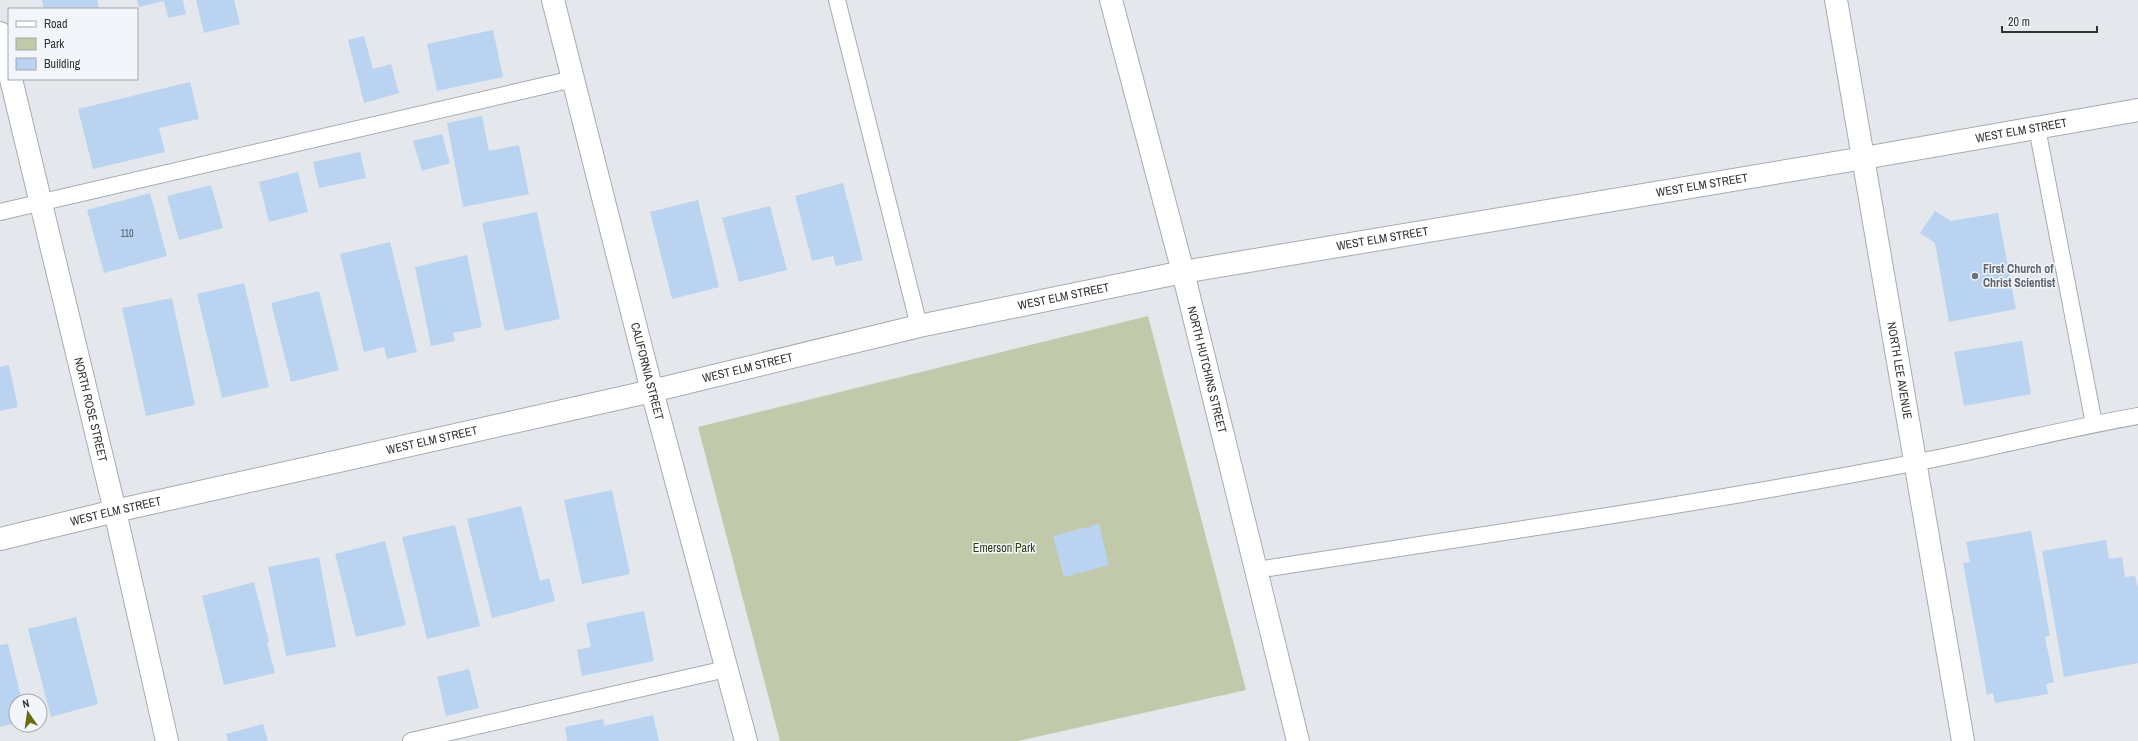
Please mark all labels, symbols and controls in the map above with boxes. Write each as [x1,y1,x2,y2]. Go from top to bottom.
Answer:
legend [8,8,138,80]
scale bar [2002,8,2097,34]
text: 20 m [2008,14,2030,30]
text: Road [44,16,68,32]
text: Park [44,36,64,52]
text: Building [44,56,81,72]
street label: WEST ELM STREET [1974,115,2068,146]
street label: WEST ELM STREET [1655,170,1749,201]
street label: WEST ELM STREET [1335,223,1430,254]
house number: 110 [120,227,134,240]
place label: First Church of Christ Scientist [1983,261,2056,291]
marker: First Church of Christ Scientist [1970,271,1980,281]
street label: WEST ELM STREET [1016,279,1111,314]
street label: NORTH HUTCHINS STREET [1184,305,1230,435]
street label: CALIFORNIA STREET [627,321,667,422]
street label: NORTH LEE AVENUE [1883,321,1916,420]
street label: WEST ELM STREET [701,349,795,386]
street label: NORTH ROSE STREET [70,356,111,464]
street label: WEST ELM STREET [385,422,479,458]
street label: WEST ELM STREET [69,493,163,530]
park label: Emerson Park [973,540,1035,556]
north arrow [8,693,48,733]
text: N [21,696,30,711]

